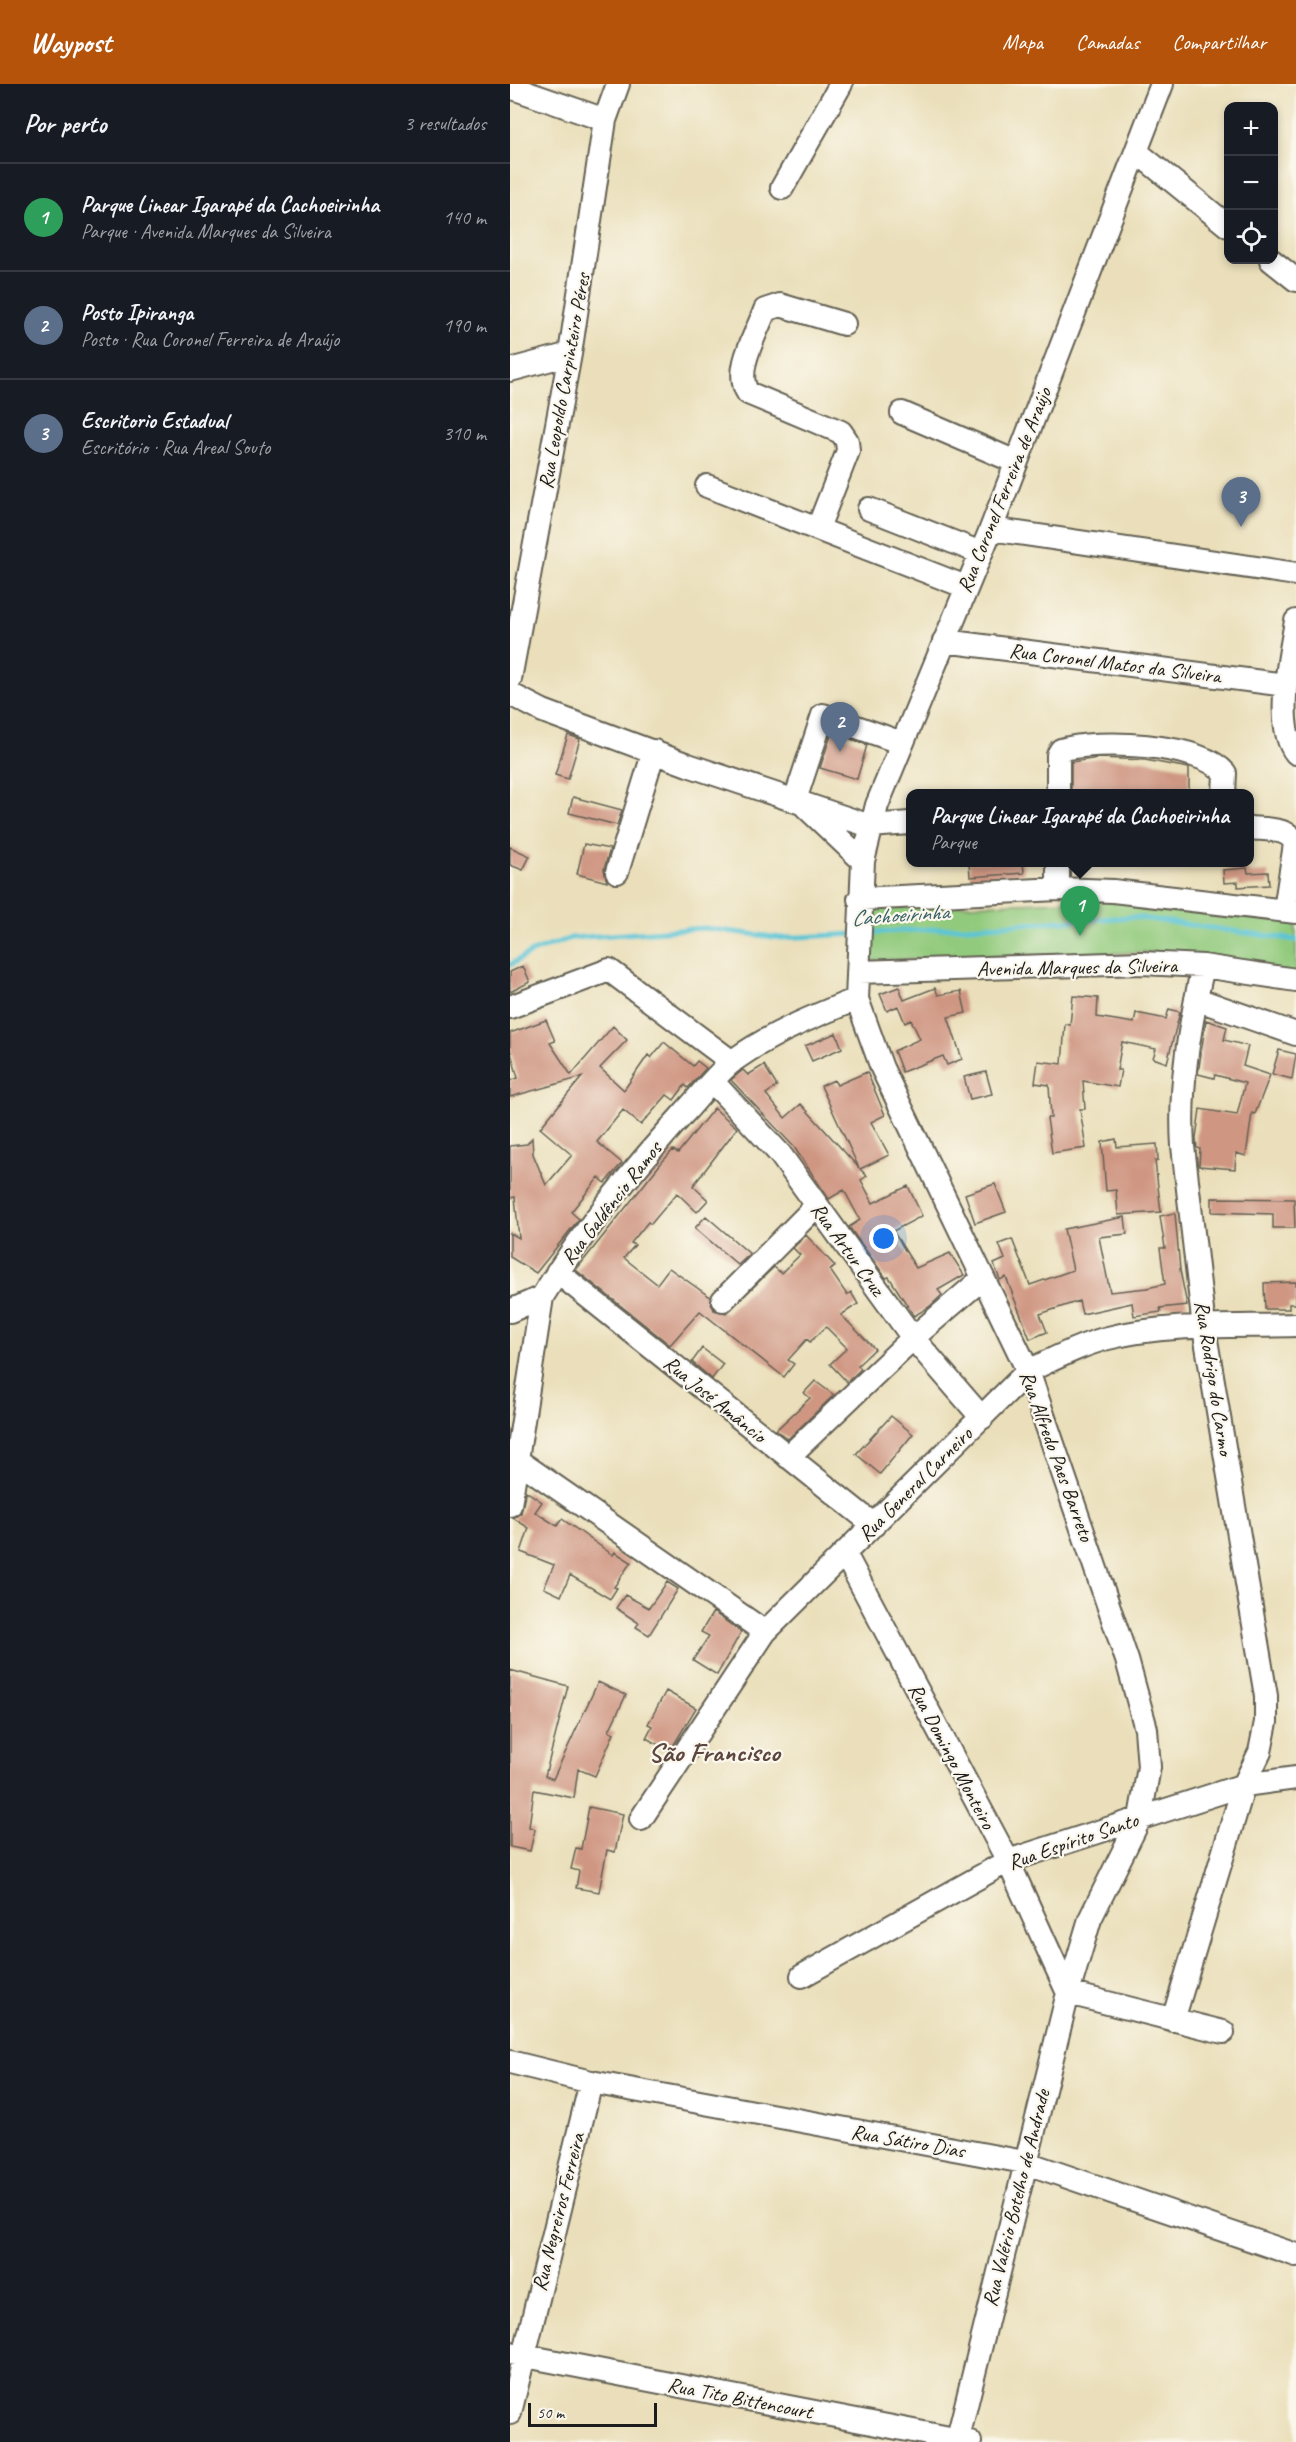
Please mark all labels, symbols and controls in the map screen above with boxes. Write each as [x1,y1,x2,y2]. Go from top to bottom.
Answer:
text: Waypost [30,25,111,60]
text: Mapa [1002,29,1043,55]
text: Camadas [1076,29,1139,55]
text: Compartilhar [1172,29,1266,55]
map controls [1224,102,1278,264]
button: + [1224,102,1278,156]
text: Por perto [24,107,106,140]
text: 3 resultados [404,111,486,136]
button: − [1224,156,1278,210]
text: Parque Linear Igarapé da Cachoeirinha [81,191,379,219]
text: 1 [39,205,48,230]
text: 140 m [443,205,486,230]
button: locate [1224,210,1278,264]
text: Parque · Avenida Marques da Silveira [81,219,331,244]
street label: Rua Leopoldo Carpinteiro Péres [532,269,596,491]
text: Posto Ipiranga [81,299,193,327]
text: 2 [39,313,48,338]
text: 190 m [443,313,486,338]
text: Posto · Rua Coronel Ferreira de Araújo [81,327,339,352]
street label: Rua Coronel Ferreira de Araújo [951,382,1058,596]
text: Escritorio Estadual [81,407,228,435]
text: 3 [39,421,48,446]
text: 310 m [443,421,486,446]
text: Escritório · Rua Areal Souto [81,435,270,460]
pin: 3 [1222,478,1260,527]
street label: Rua Coronel Matos da Silveira [1008,637,1225,689]
pin: 2 [820,702,860,752]
popup [906,789,1254,867]
text: Parque Linear Igarapé da Cachoeirinha [931,802,1229,830]
text: Parque [931,830,977,855]
pin: 1 [1060,886,1100,936]
water label: Cachoeirinha [850,897,953,932]
street label: Avenida Marques da Silveira [977,952,1179,982]
street label: Rua Galdêncio Ramos [555,1135,668,1270]
street label: Rua Artur Cruz [805,1197,892,1303]
your location [869,1224,898,1253]
street label: Rua Rodrigo do Carmo [1189,1299,1239,1460]
street label: Rua José Amâncio [658,1350,774,1450]
street label: Rua Alfredo Paes Barreto [1014,1367,1100,1546]
street label: Rua General Carneiro [852,1420,979,1547]
street label: Rua Domingo Monteiro [903,1679,1002,1835]
district label: São Francisco [648,1735,782,1769]
street label: Rua Espírito Santo [1005,1806,1143,1875]
street label: Rua Valério Botelho de Andrade [976,2086,1056,2309]
street label: Rua Sátiro Dias [849,2118,969,2164]
street label: Rua Negreiros Ferreira [526,2128,591,2294]
street label: Rua Tito Bittencourt [665,2371,817,2425]
scale bar [528,2400,657,2428]
text: 50 m [537,2403,564,2423]

